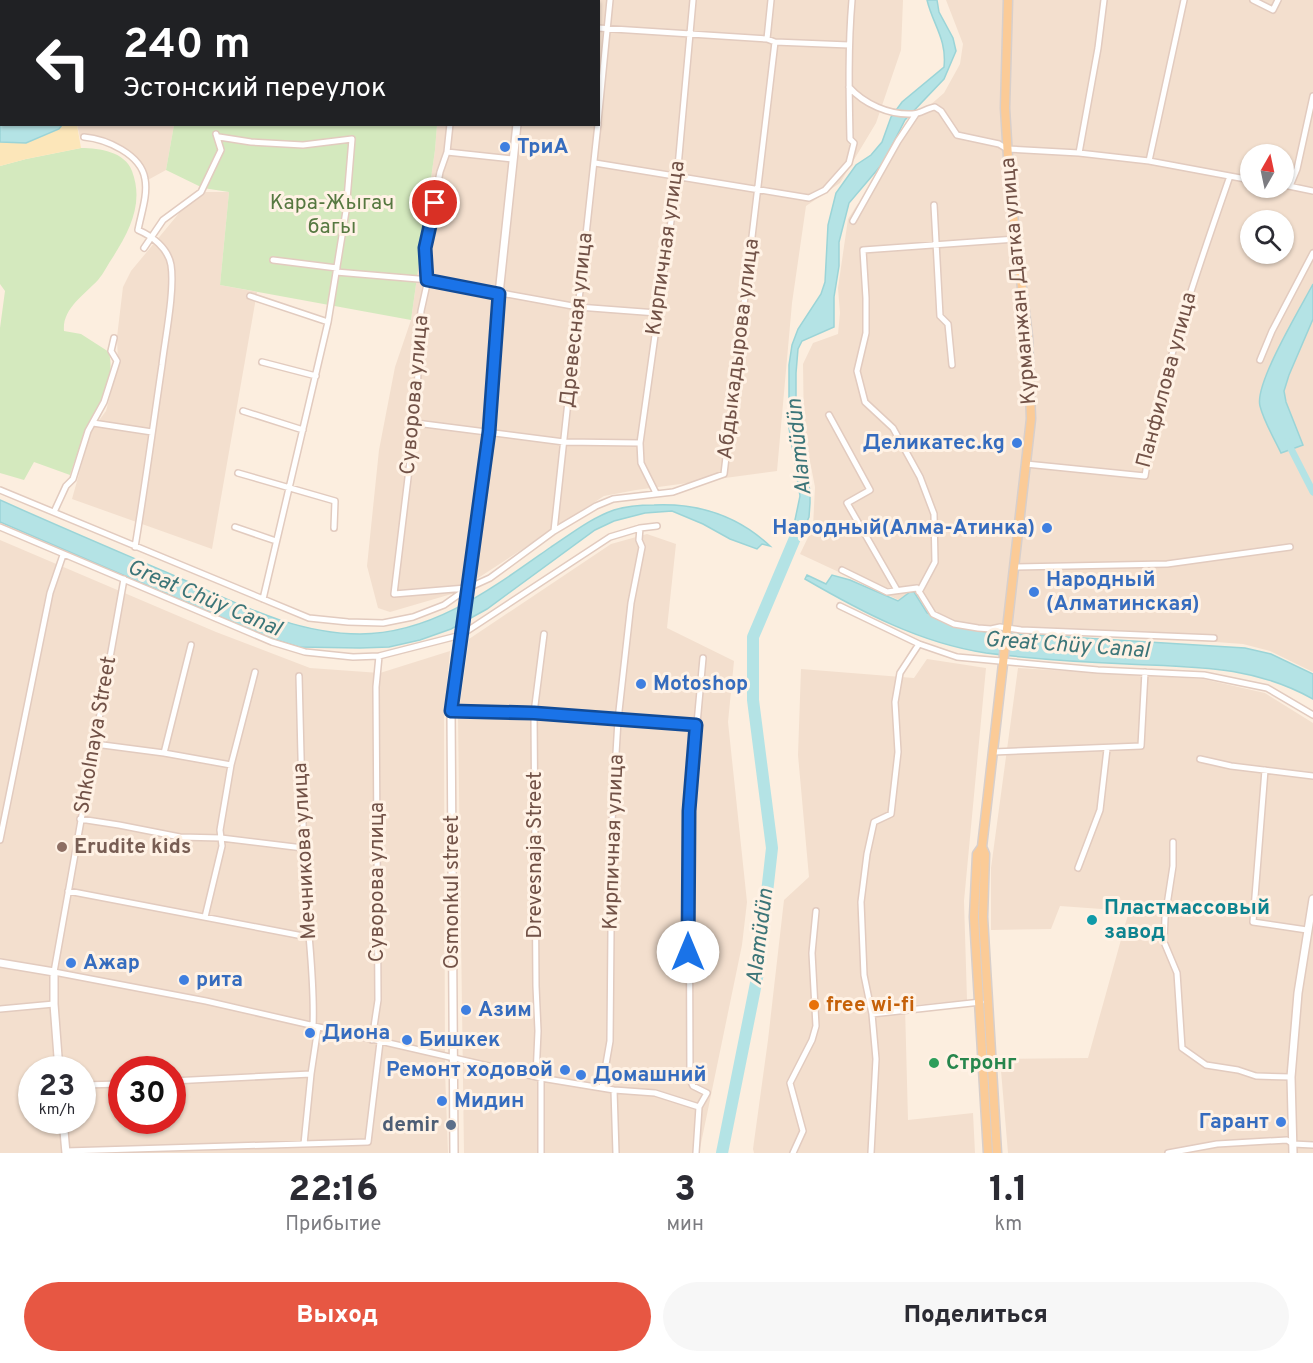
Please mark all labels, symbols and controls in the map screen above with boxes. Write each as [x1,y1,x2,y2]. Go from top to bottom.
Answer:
text: 240 m [123,20,251,73]
icon: left [24,24,102,102]
text: Эстонский переулок [123,72,386,106]
place label: ТриА [517,134,568,161]
marker: ТриА [498,140,512,154]
north arrow [1240,144,1294,198]
map controls [1240,144,1294,264]
street label: Курманжан Датка улица [995,156,1043,406]
street label: Кирпичная улица [640,159,692,337]
pin [409,177,460,228]
icon: arrive [418,186,451,219]
park label: Кара-Жыгач багы [270,190,394,241]
button: search [1240,210,1294,264]
street label: Древесная улица [554,231,600,409]
street label: Абдыкадырова улица [712,237,766,461]
street label: Панфилова улица [1131,289,1203,471]
street label: Суворова улица [395,314,435,476]
water label: Alamüdün [781,397,819,497]
place label: Деликатес.kg [863,430,1005,457]
marker: Деликатес.kg [1010,436,1024,450]
place label: Народный(Алма-Атинка) [772,515,1035,542]
marker: Народный(Алма-Атинка) [1040,521,1054,535]
water label: Great Chüy Canal [123,554,286,644]
place label: Народный (Алматинская) [1046,567,1200,618]
marker: Народный (Алматинская) [1027,585,1041,599]
water label: Great Chüy Canal [984,627,1152,665]
street label: Shkolnaya Street [69,654,123,816]
place label: Motoshop [653,671,748,698]
marker: Motoshop [634,677,648,691]
street label: Кирпичная улица [597,754,631,930]
street label: Мечникова улица [287,762,323,940]
street label: Drevesnaja Street [522,771,549,939]
street label: Суворова улица [364,802,391,962]
street label: Osmonkul street [439,815,466,969]
place label: Erudite kids [74,834,191,861]
marker: Erudite kids [55,840,69,854]
water label: Alamüdün [742,887,780,987]
place label: Пластмассовый завод [1104,895,1270,946]
marker: Пластмассовый завод [1085,913,1099,927]
position arrow [656,920,720,984]
place label: Ажар [83,950,140,977]
marker: Ажар [64,956,78,970]
place label: рита [196,967,243,994]
marker: рита [177,973,191,987]
place label: free wi-fi [826,992,915,1019]
place label: Азим [478,997,532,1024]
marker: free wi-fi [807,998,821,1012]
marker: Азим [459,1003,473,1017]
place label: Диона [322,1020,390,1047]
marker: Диона [303,1026,317,1040]
place label: Бишкек [419,1027,500,1054]
marker: Бишкек [400,1033,414,1047]
place label: Стронг [946,1050,1017,1077]
speed limit sign: 30 [108,1056,186,1134]
marker: Стронг [927,1056,941,1070]
place label: Ремонт ходовой [386,1057,553,1084]
place label: Домашний [593,1062,706,1089]
marker: Ремонт ходовой [558,1063,572,1077]
marker: Домашний [574,1068,588,1082]
text: 23 [39,1069,75,1106]
place label: Мидин [454,1088,524,1115]
marker: Мидин [435,1094,449,1108]
text: km/h [39,1101,75,1120]
place label: Гарант [1199,1109,1269,1136]
place label: demir [382,1112,439,1139]
marker: Гарант [1274,1115,1288,1129]
marker: demir [444,1118,458,1132]
text: 22:16 [288,1168,378,1214]
text: 3 [674,1168,696,1214]
text: 1.1 [989,1168,1028,1214]
text: Прибытие [285,1212,381,1238]
text: мин [666,1212,704,1238]
text: km [995,1212,1022,1238]
button: Выход [24,1282,651,1351]
button: Поделиться [663,1282,1289,1351]

